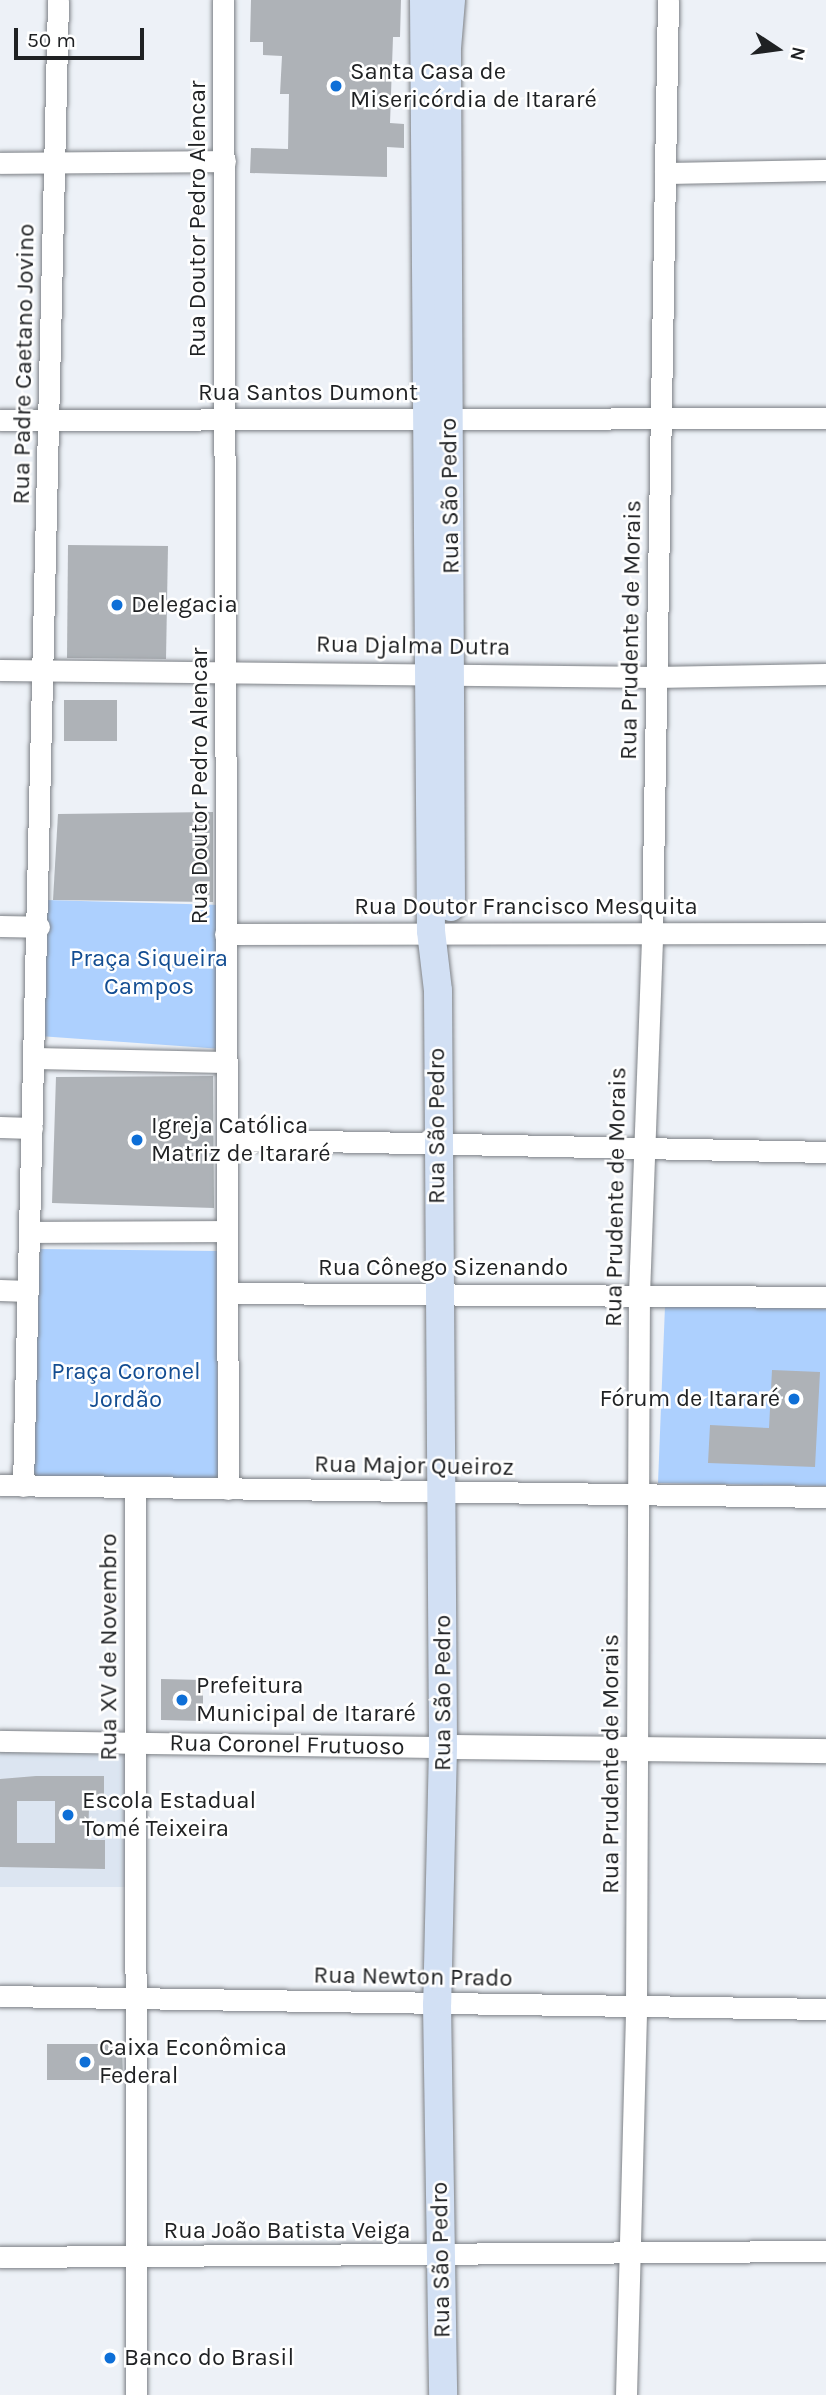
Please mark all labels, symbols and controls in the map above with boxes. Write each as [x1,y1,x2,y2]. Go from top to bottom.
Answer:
scale bar [18,14,147,58]
north arrow [742,14,812,84]
text: 50 m [27,28,76,52]
text: N [785,45,810,63]
place label: Santa Casa de Misericórdia de Itararé [350,58,597,114]
marker: Santa Casa de Misericórdia de Itararé [328,78,344,94]
street label: Rua Doutor Pedro Alencar [184,80,212,358]
street label: Rua Padre Caetano Jovino [7,223,41,505]
street label: Rua Santos Dumont [198,379,418,407]
street label: Rua São Pedro [434,418,466,574]
street label: Rua Prudente de Morais [614,500,648,760]
place label: Delegacia [131,591,238,619]
marker: Delegacia [109,597,125,613]
street label: Rua Djalma Dutra [316,630,510,662]
street label: Rua Doutor Pedro Alencar [186,647,214,925]
street label: Rua Doutor Francisco Mesquita [354,893,698,921]
park label: Praça Siqueira Campos [70,945,228,1001]
street label: Rua São Pedro [423,1048,451,1204]
street label: Rua Prudente de Morais [599,1067,633,1327]
place label: Igreja Católica Matriz de Itararé [151,1112,331,1168]
marker: Igreja Católica Matriz de Itararé [129,1132,145,1148]
street label: Rua Cônego Sizenando [318,1254,568,1282]
park label: Praça Coronel Jordão [51,1358,201,1414]
place label: Fórum de Itararé [600,1385,780,1413]
marker: Fórum de Itararé [786,1391,802,1407]
street label: Rua Major Queiroz [314,1450,514,1482]
street label: Rua XV de Novembro [95,1533,123,1761]
street label: Rua São Pedro [429,1615,457,1771]
street label: Rua Prudente de Morais [597,1634,625,1894]
place label: Prefeitura Municipal de Itararé [196,1672,416,1728]
marker: Prefeitura Municipal de Itararé [174,1692,190,1708]
street label: Rua Coronel Frutuoso [169,1729,405,1761]
place label: Escola Estadual Tomé Teixeira [82,1787,256,1843]
marker: Escola Estadual Tomé Teixeira [60,1807,76,1823]
street label: Rua Newton Prado [313,1961,513,1993]
place label: Caixa Econômica Federal [99,2034,287,2090]
marker: Caixa Econômica Federal [77,2054,93,2070]
street label: Rua São Pedro [425,2182,457,2338]
street label: Rua João Batista Veiga [164,2217,410,2245]
place label: Banco do Brasil [124,2344,294,2372]
marker: Banco do Brasil [102,2350,118,2366]

